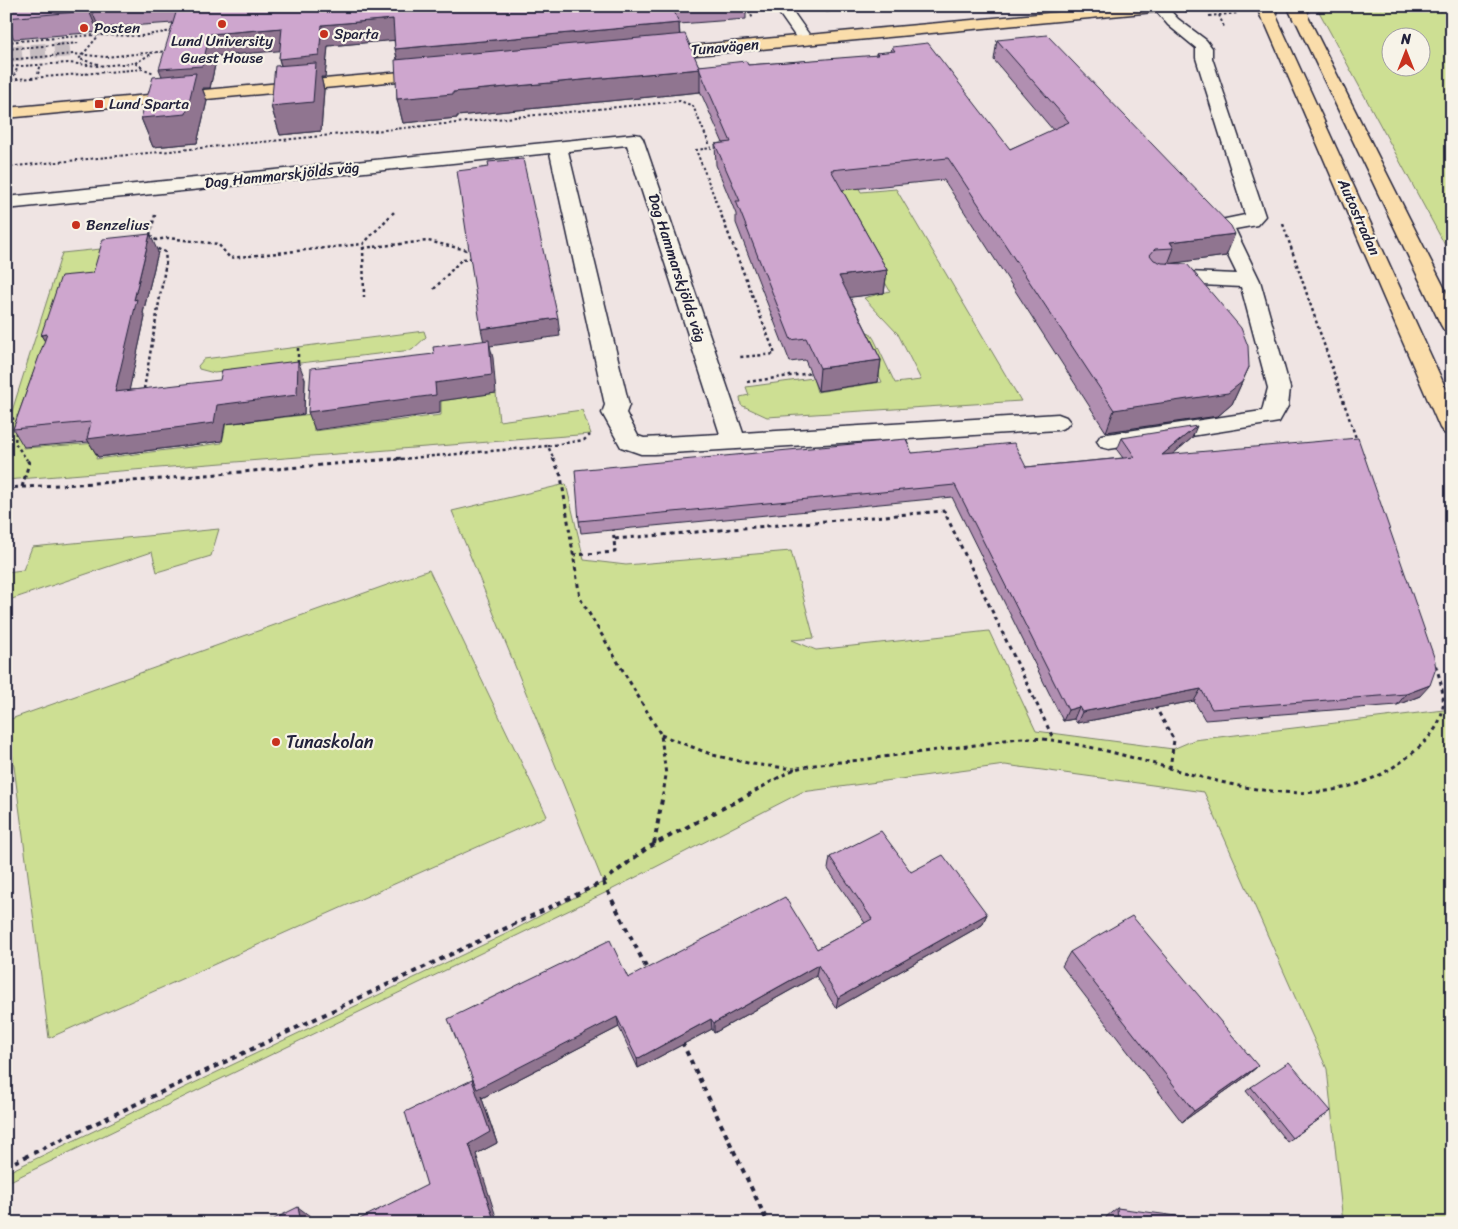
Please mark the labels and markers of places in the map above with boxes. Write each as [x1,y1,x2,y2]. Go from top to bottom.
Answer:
place label: Posten [94,15,140,41]
marker: Lund University Guest House [216,18,228,30]
place label: Sparta [334,21,379,47]
marker: Posten [78,22,90,34]
place label: Lund University Guest House [171,28,273,71]
marker: Sparta [318,28,330,40]
place label: Lund Sparta [109,91,189,117]
marker: Lund Sparta [93,98,105,110]
place label: Benzelius [86,212,150,238]
marker: Benzelius [70,219,82,231]
place label: Tunaskolan [286,726,374,758]
marker: Tunaskolan [270,736,282,748]

